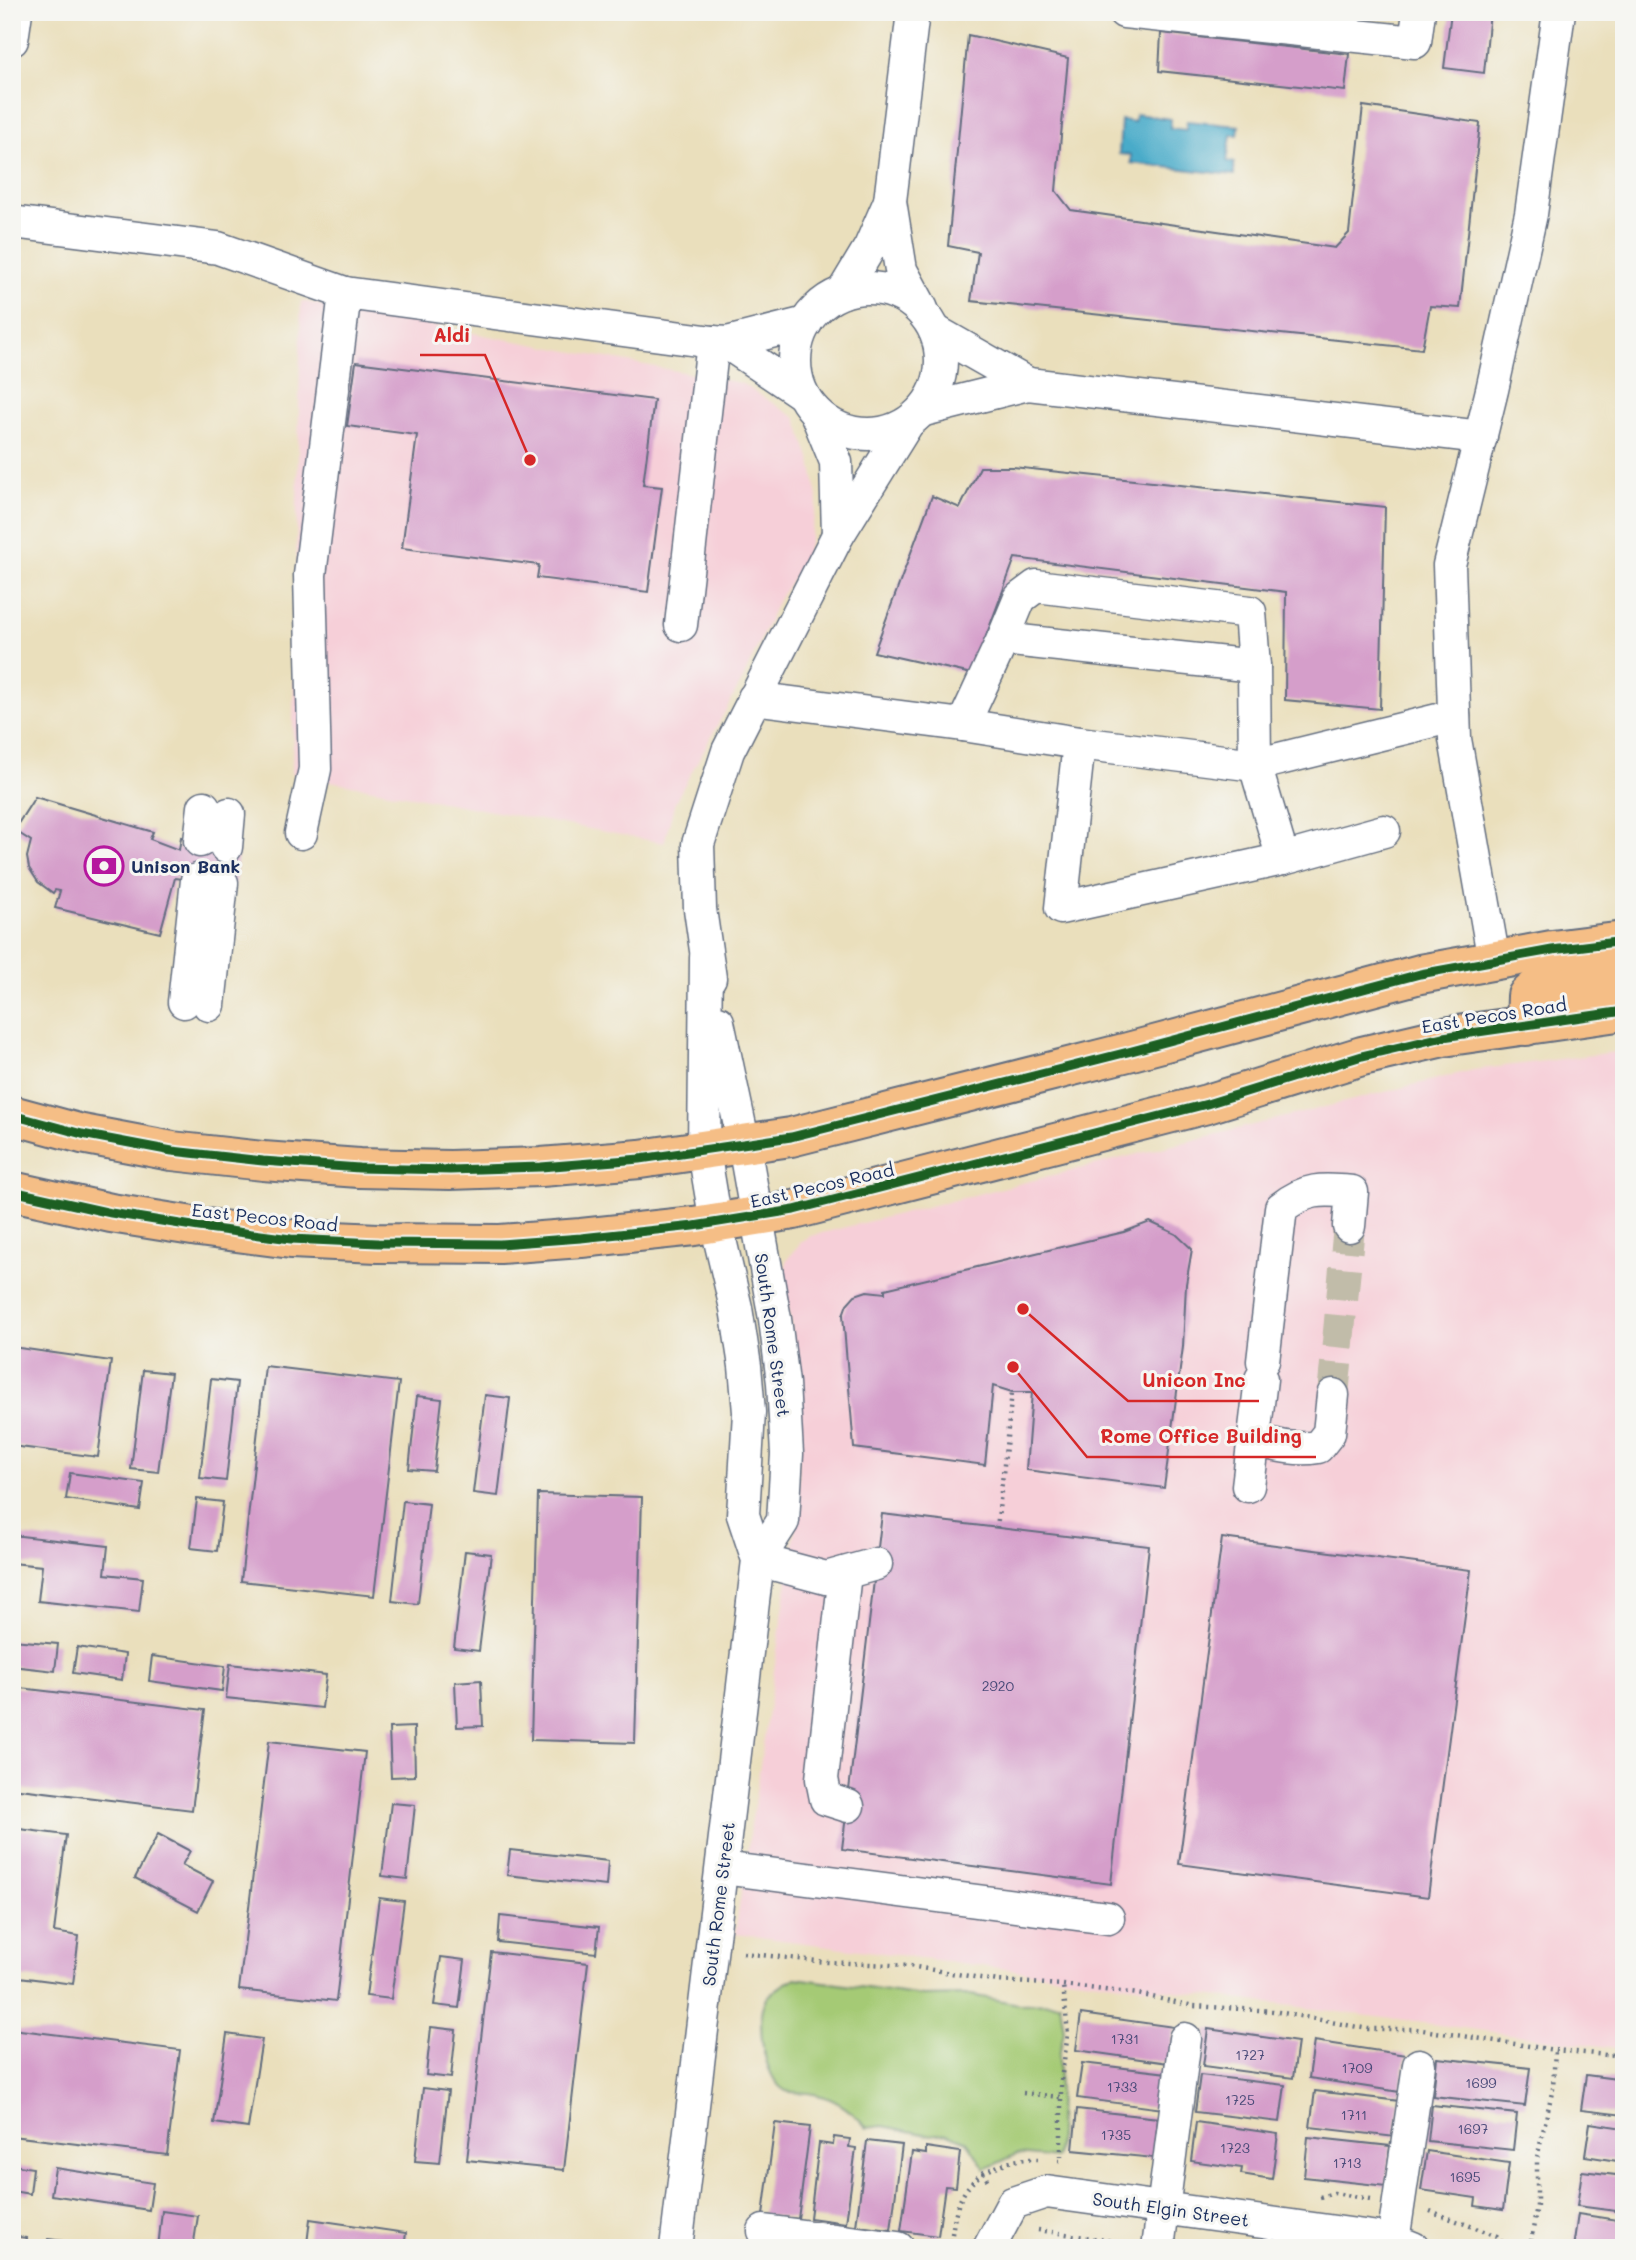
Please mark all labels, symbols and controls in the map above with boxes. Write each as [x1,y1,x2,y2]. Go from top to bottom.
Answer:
callout: Aldi [420,315,485,355]
text: Aldi [434,322,470,347]
bank icon: Unison Bank [83,845,125,887]
place label: Unison Bank [131,854,240,878]
street label: East Pecos Road [1420,992,1568,1038]
street label: East Pecos Road [748,1157,896,1213]
street label: East Pecos Road [191,1197,339,1237]
street label: South Rome Street [750,1252,796,1418]
callout: Unicon Inc [1128,1361,1259,1401]
text: Unicon Inc [1142,1367,1246,1392]
callout: Rome Office Building [1087,1417,1316,1457]
text: Rome Office Building [1100,1423,1302,1448]
house number: 2920 [982,1676,1015,1695]
street label: South Rome Street [696,1821,740,1987]
house number: 1731 [1111,2029,1139,2048]
house number: 1727 [1235,2045,1265,2064]
house number: 1709 [1342,2058,1372,2077]
house number: 1699 [1465,2073,1497,2092]
house number: 1733 [1107,2077,1137,2096]
house number: 1725 [1225,2090,1255,2109]
house number: 1711 [1341,2105,1367,2124]
house number: 1697 [1458,2119,1489,2138]
house number: 1735 [1101,2125,1131,2144]
house number: 1723 [1220,2138,1250,2157]
house number: 1713 [1333,2153,1361,2172]
house number: 1695 [1449,2167,1481,2186]
street label: South Elgin Street [1091,2186,1251,2232]

